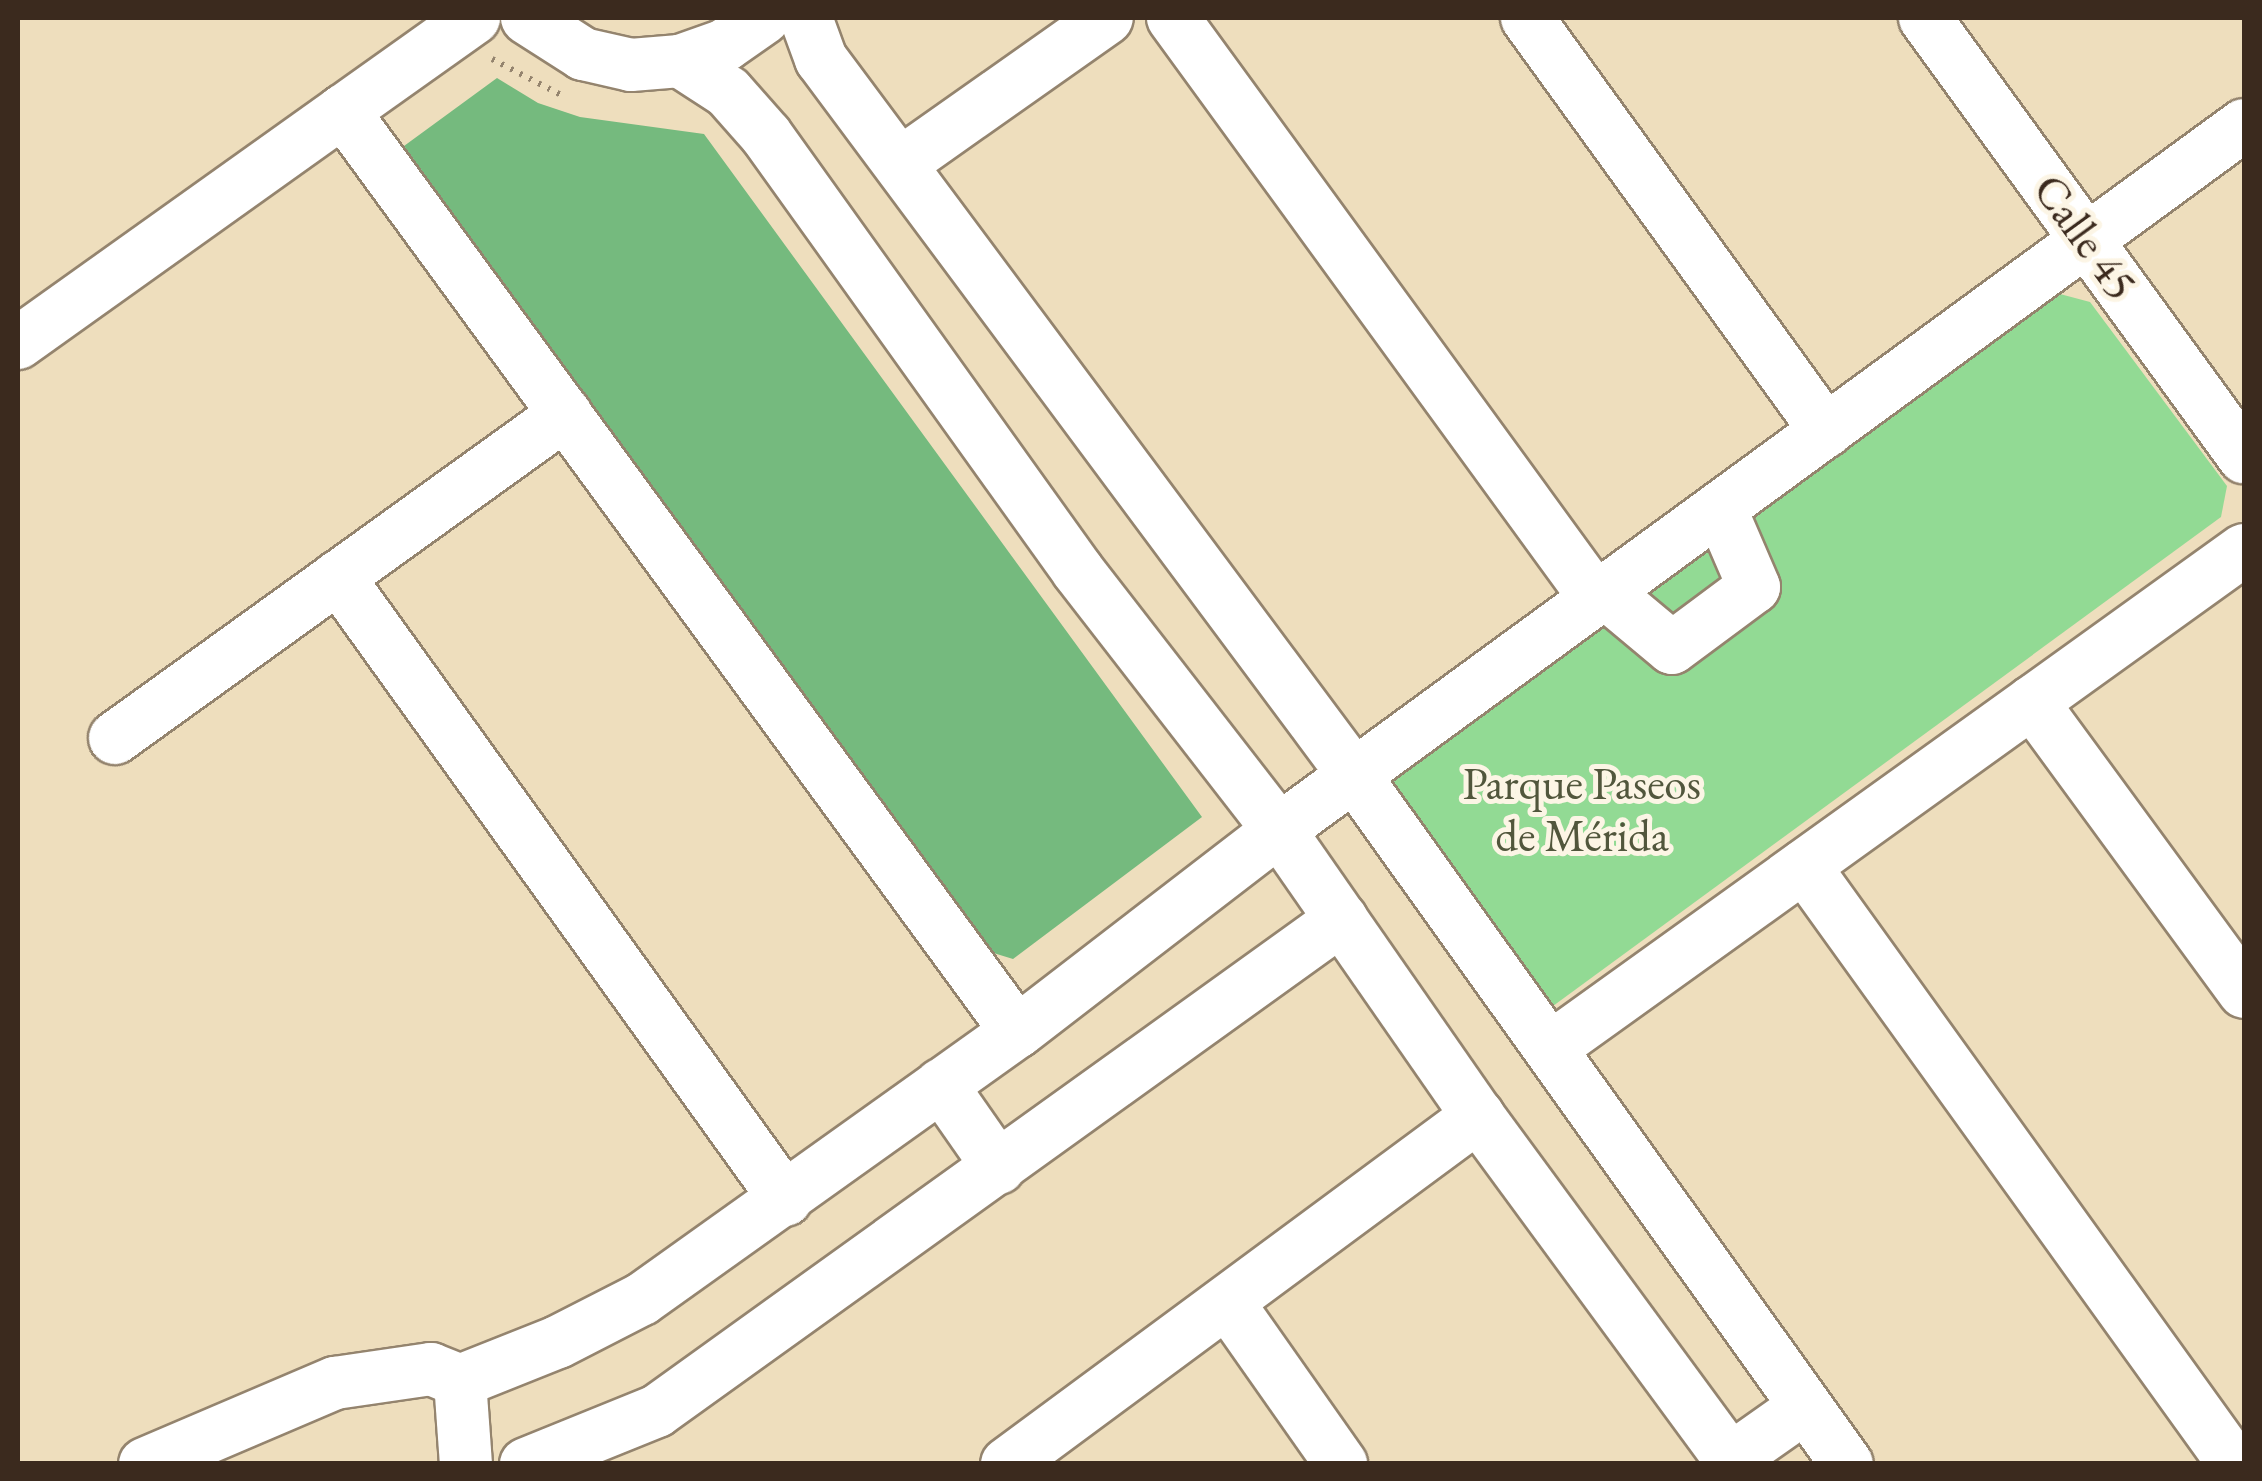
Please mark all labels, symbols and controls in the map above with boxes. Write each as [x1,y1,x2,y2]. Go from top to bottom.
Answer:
street label: Calle 45 [2022,164,2148,310]
park label: Parque Paseos de Mérida [1463,757,1701,863]

